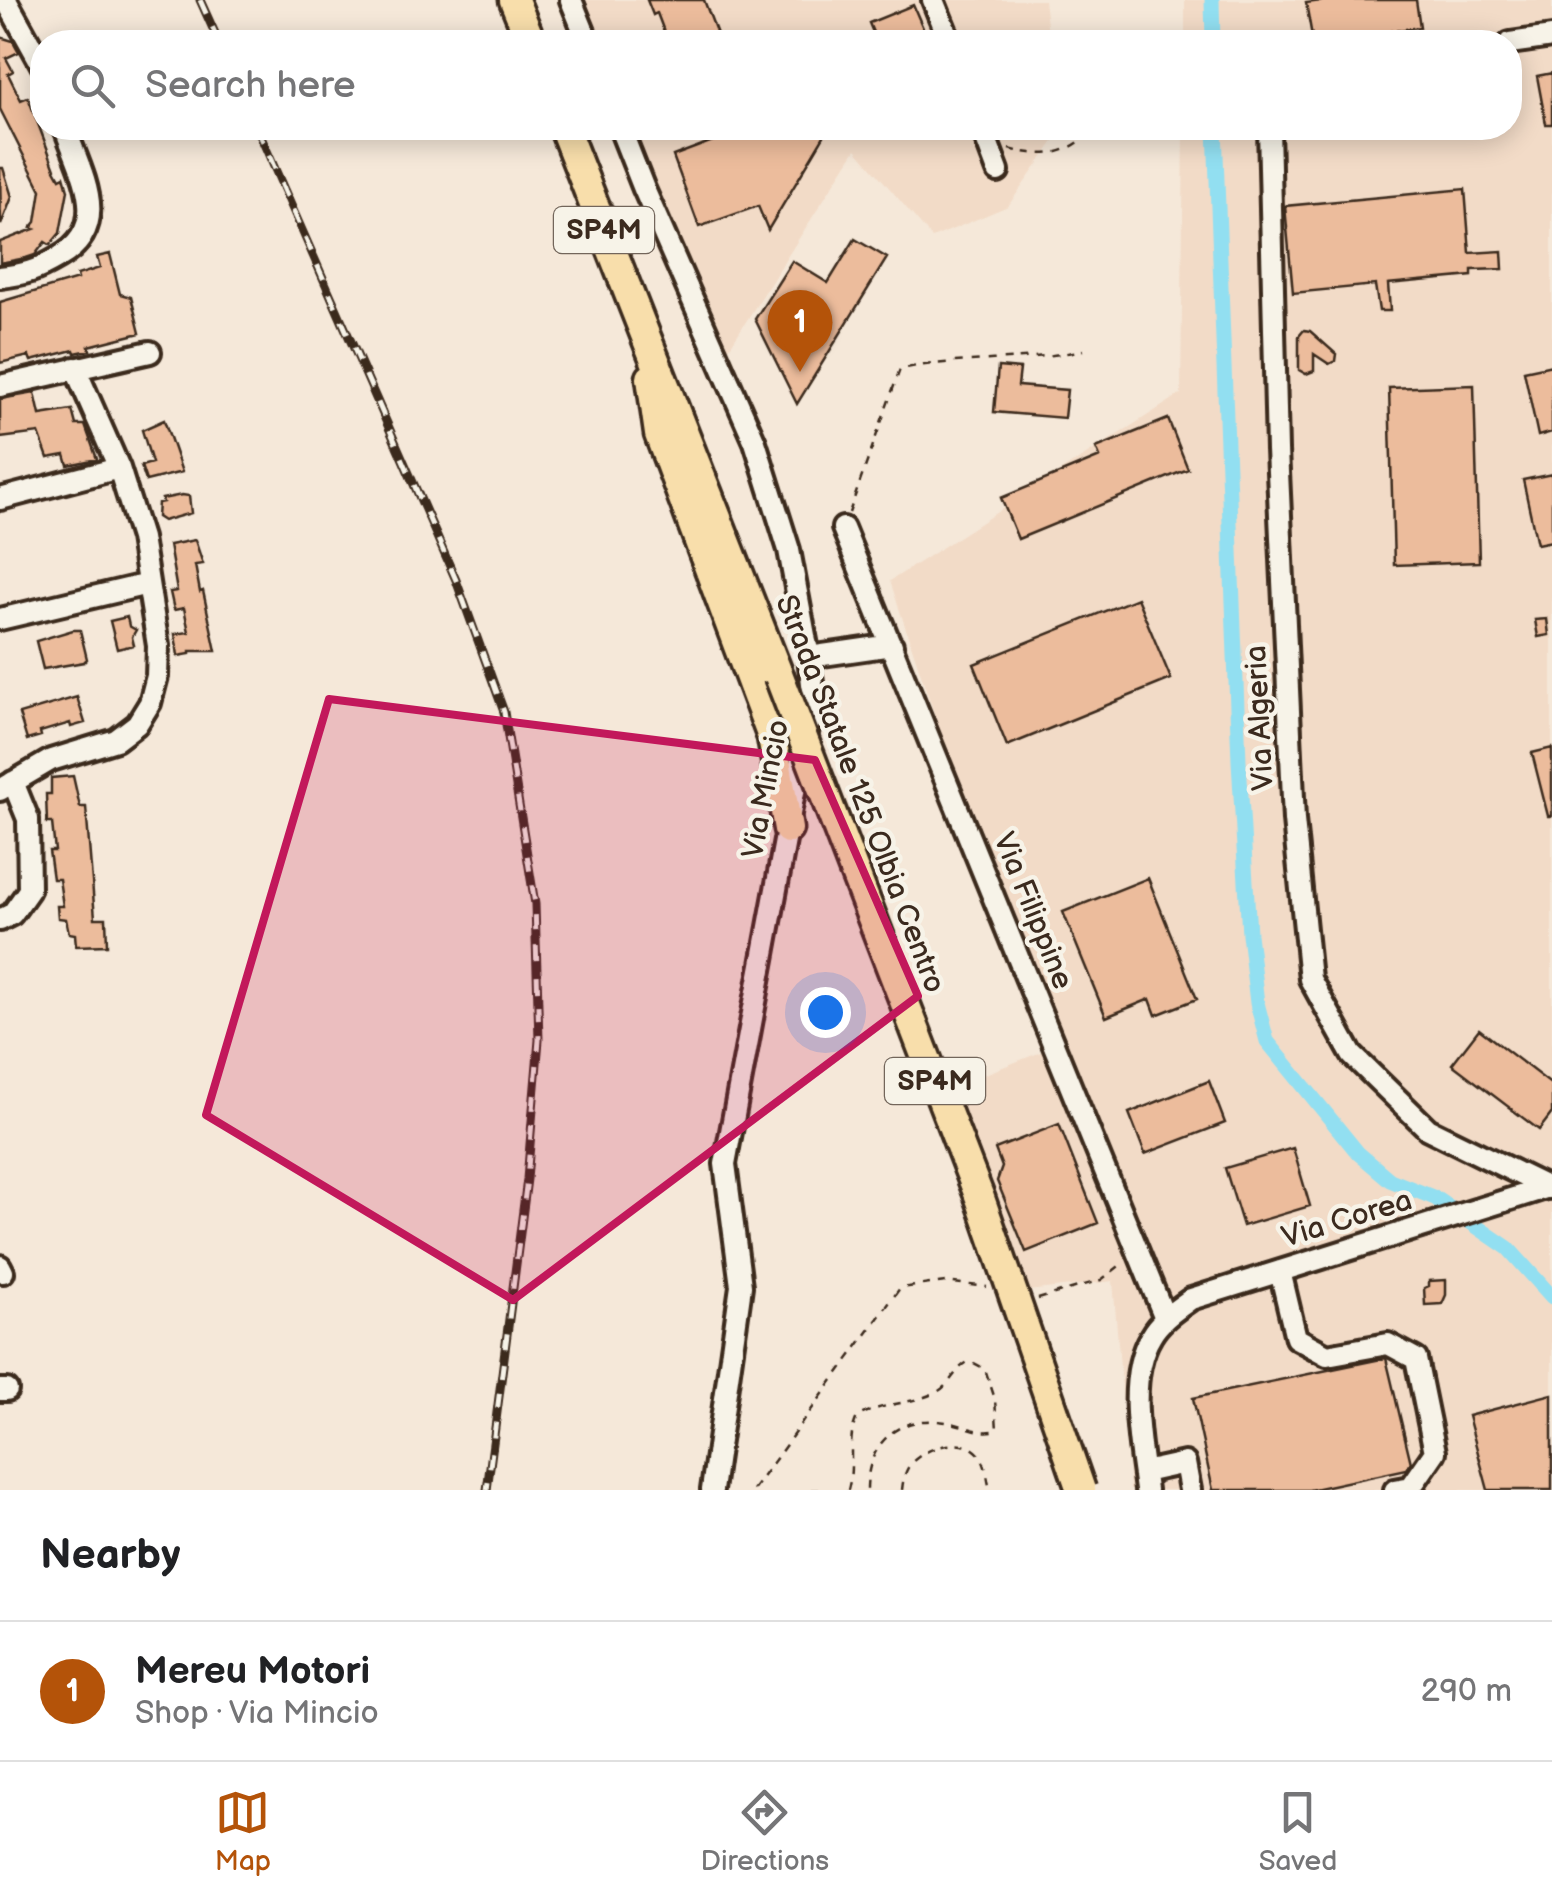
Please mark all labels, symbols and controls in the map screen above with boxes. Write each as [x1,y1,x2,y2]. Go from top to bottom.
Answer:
search box [30,30,1522,140]
icon: search [65,58,120,113]
text: Search here [145,63,356,108]
road number: SP4M [554,207,654,253]
pin: 1 [768,290,832,372]
street label: Strada Statale 125 Olbia Centro [767,590,953,998]
street label: Via Algeria [1238,644,1282,792]
street label: Via Mincio [735,717,797,861]
street label: Via Filippine [985,827,1081,995]
your location [800,987,851,1038]
road number: SP4M [885,1058,985,1104]
street label: Via Corea [1278,1182,1416,1256]
text: Nearby [40,1530,180,1581]
text: Mereu Motori [135,1649,370,1694]
text: 1 [66,1672,79,1711]
text: 290 m [1421,1672,1512,1711]
text: Shop · Via Mincio [135,1694,379,1733]
tab: Map [215,1785,271,1878]
tab: Directions [700,1785,829,1878]
tab: Saved [1259,1785,1337,1878]

